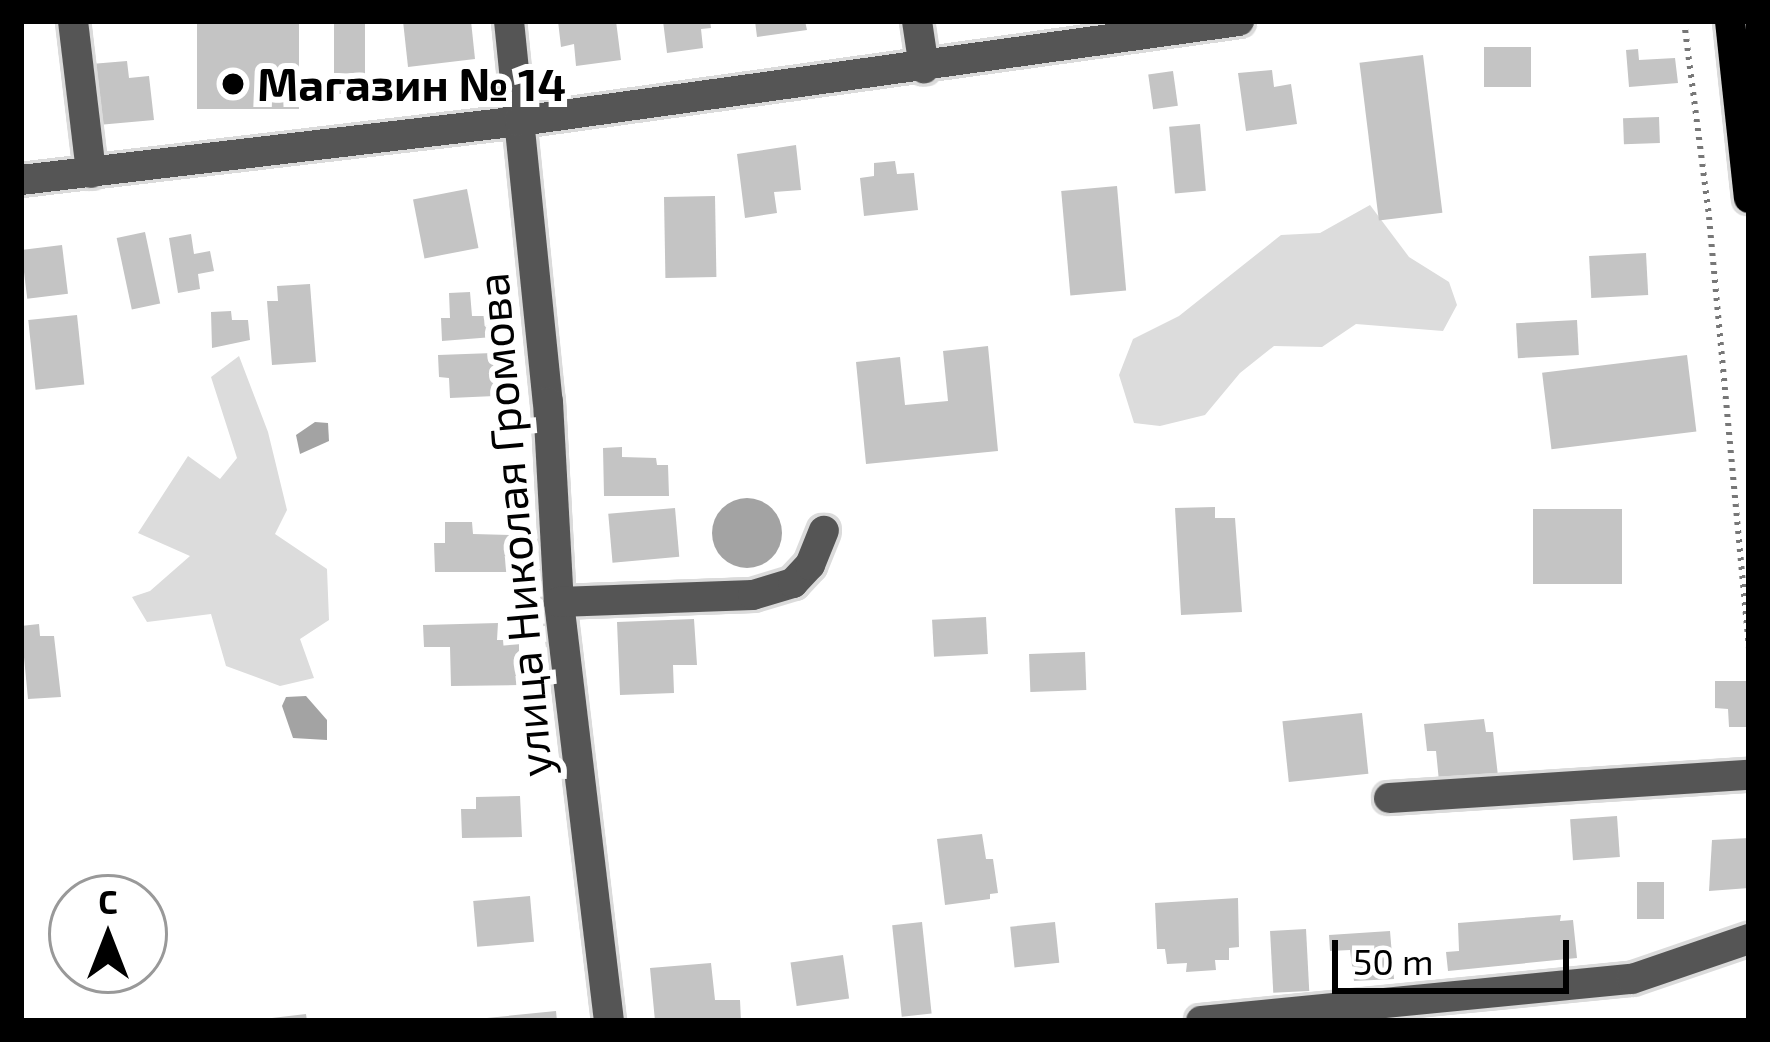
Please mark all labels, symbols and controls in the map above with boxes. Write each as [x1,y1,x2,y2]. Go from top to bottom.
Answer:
place label: Магазин № 14 [257,57,566,111]
marker: Магазин № 14 [220,71,246,97]
street label: улица Николая Громова [464,271,562,779]
north arrow [48,874,168,994]
text: С [98,881,118,921]
scale bar [1338,916,1575,990]
text: 50 m [1353,939,1434,982]

